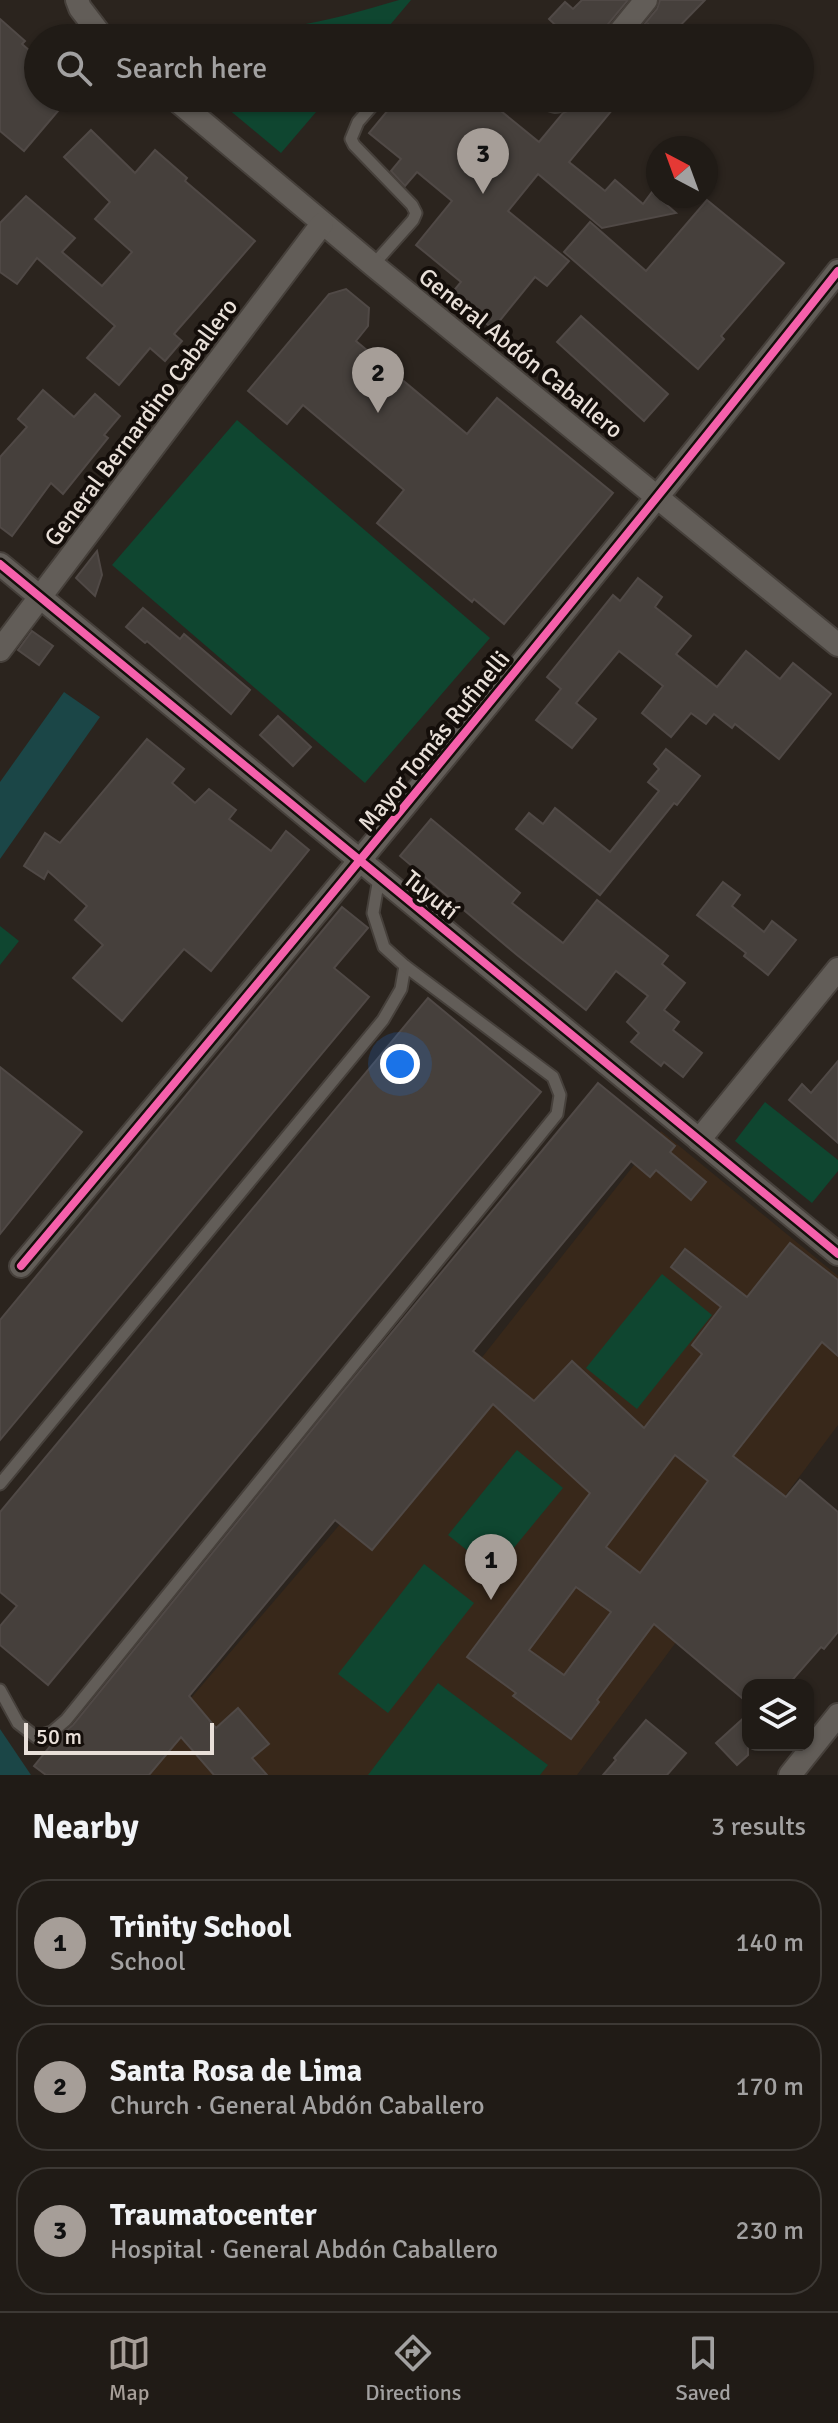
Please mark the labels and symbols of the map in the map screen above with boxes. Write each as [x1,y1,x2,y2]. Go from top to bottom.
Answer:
pin: 3 [457,128,509,194]
north arrow [646,136,718,208]
street label: General Abdón Caballero [413,261,629,445]
street label: General Bernardino Caballero [38,292,244,552]
pin: 2 [352,347,404,413]
street label: Mayor Tomás Rufinelli [352,644,516,838]
street label: Tuyutí [397,864,465,927]
your location [380,1044,420,1084]
pin: 1 [465,1534,517,1600]
scale bar [24,1719,214,1755]

